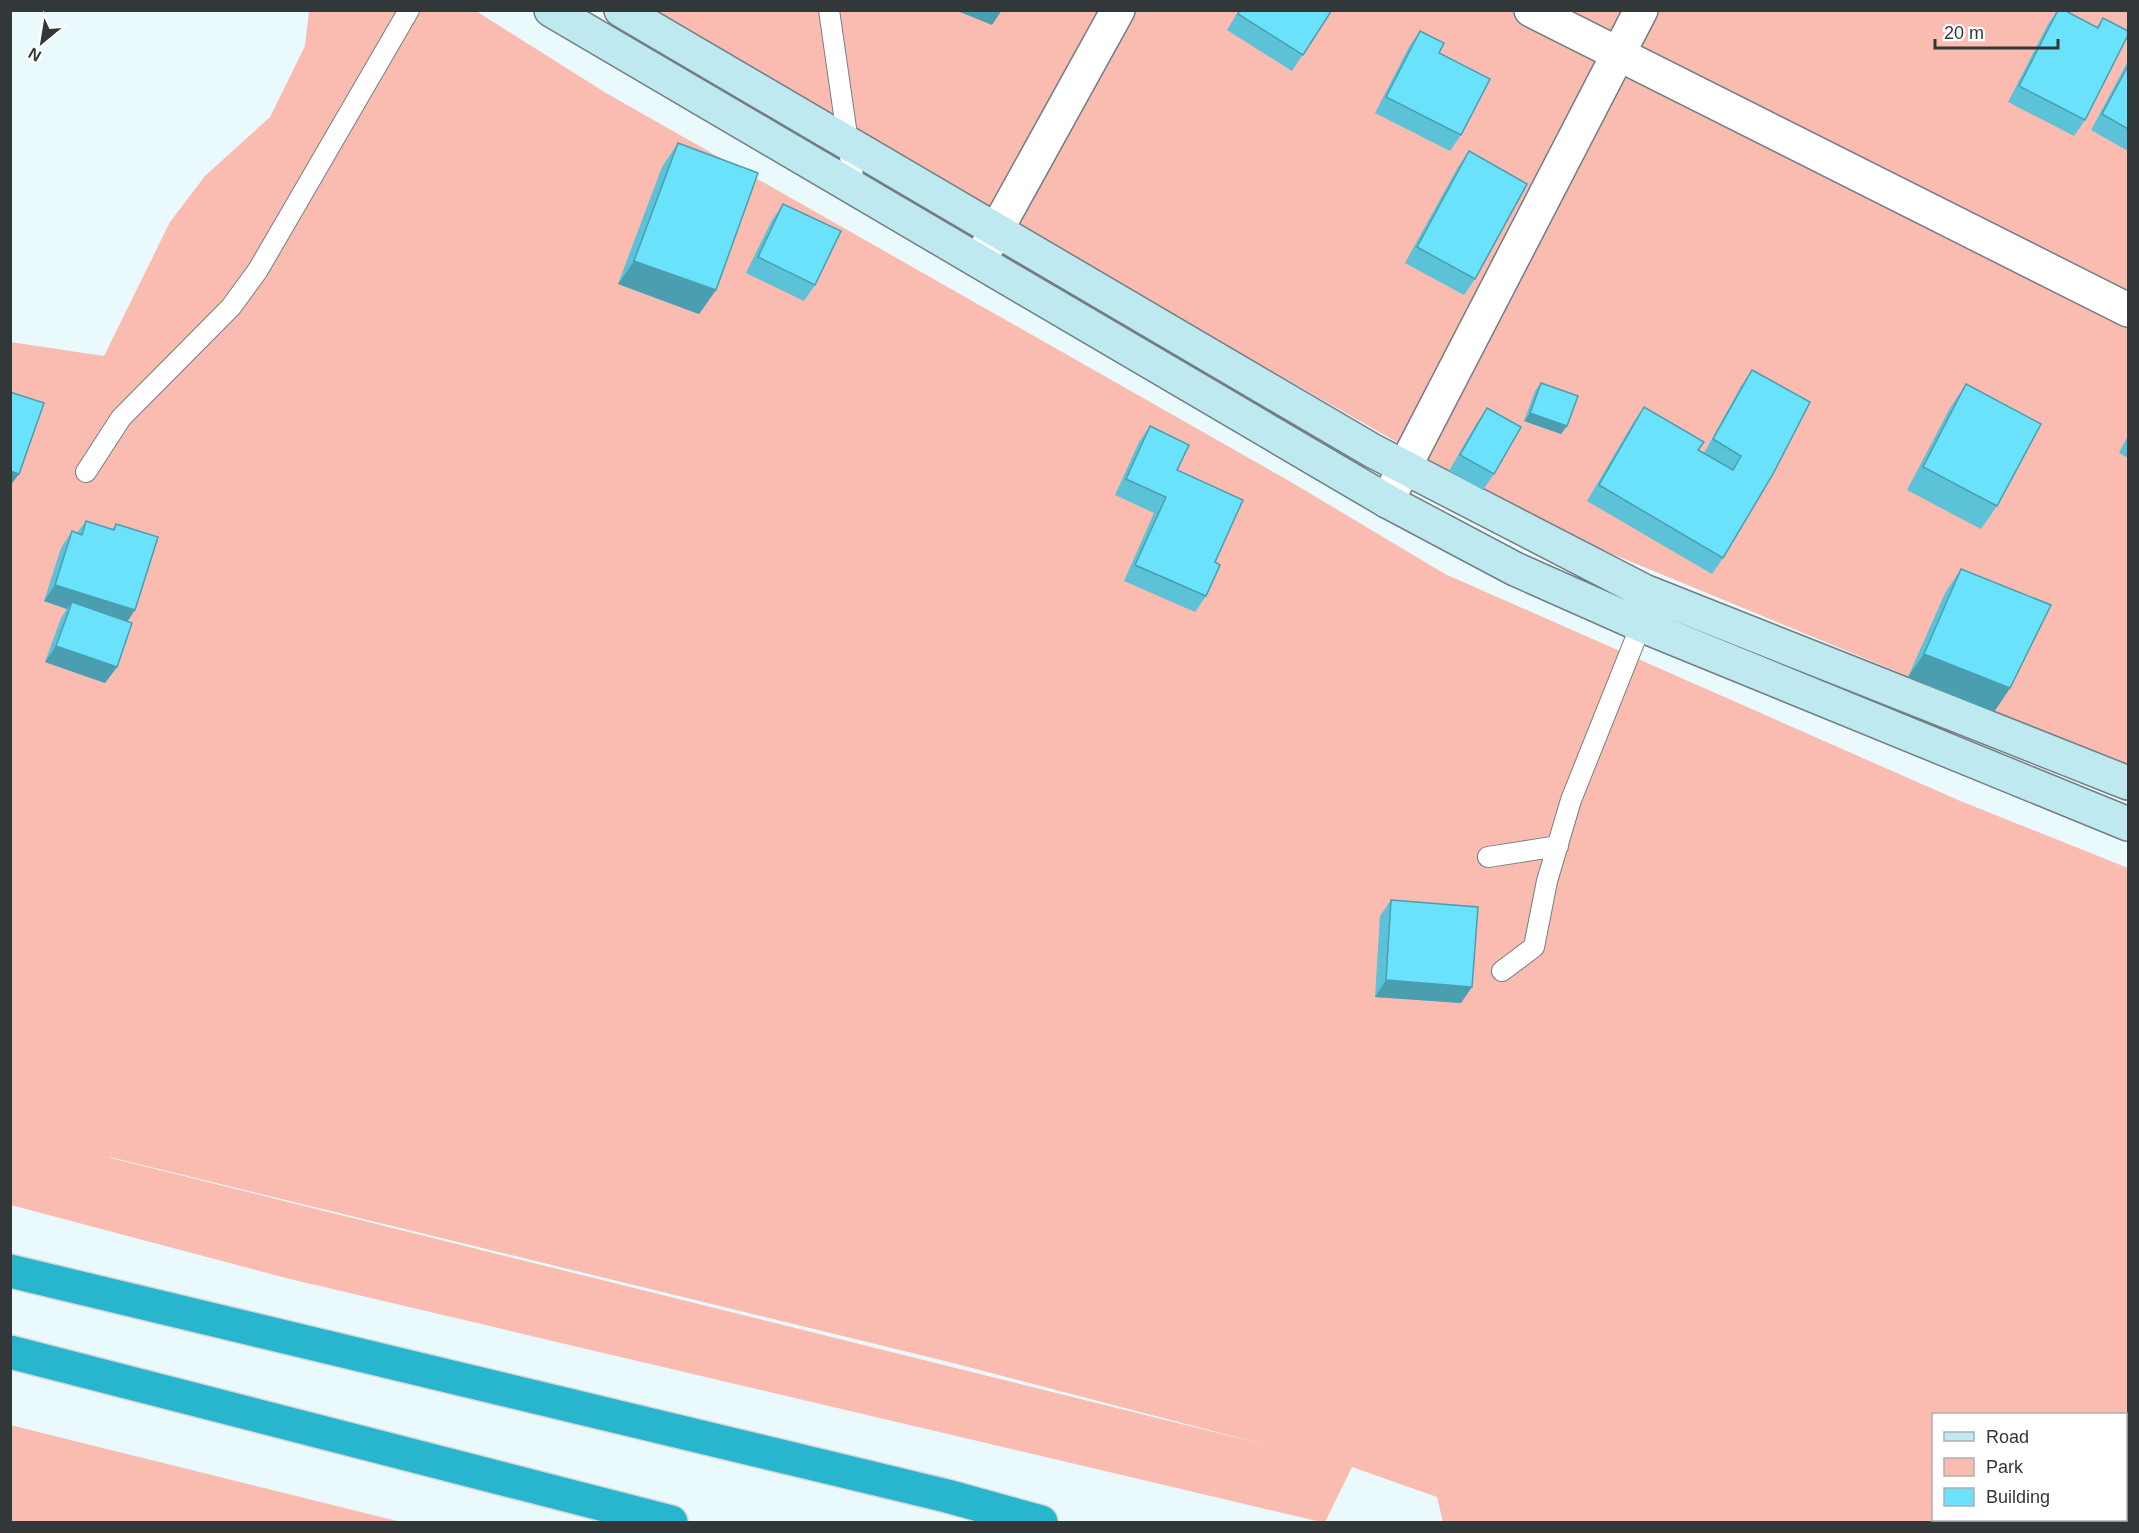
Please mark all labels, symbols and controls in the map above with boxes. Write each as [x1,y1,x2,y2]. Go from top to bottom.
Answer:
north arrow [12,12,72,72]
scale bar [1935,12,2058,50]
text: 20 m [1944,23,1984,43]
text: N [25,44,44,65]
legend [1932,1413,2127,1521]
text: Road [1986,1427,2029,1447]
text: Park [1986,1457,2024,1477]
text: Building [1986,1487,2050,1507]

